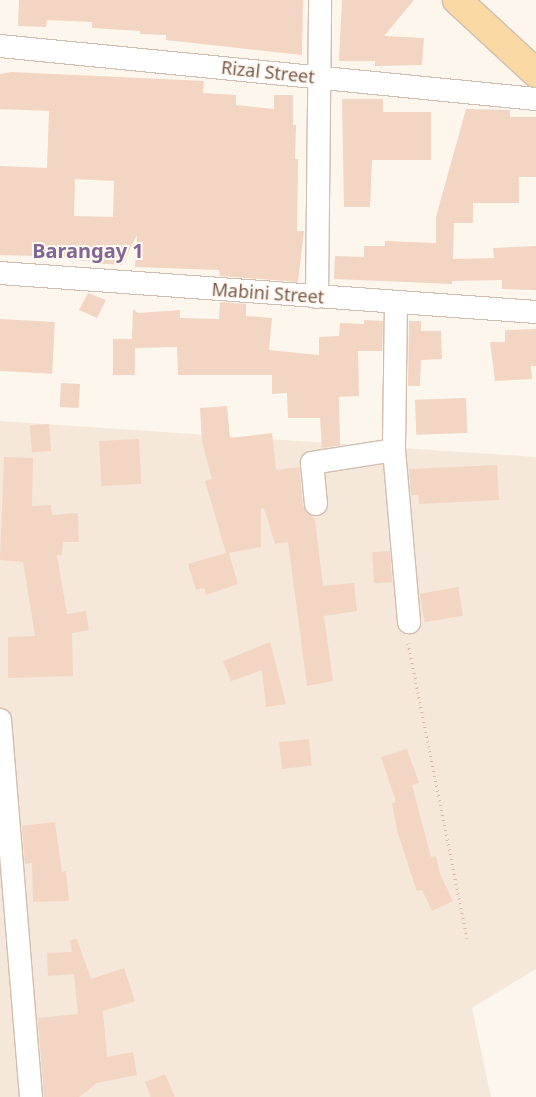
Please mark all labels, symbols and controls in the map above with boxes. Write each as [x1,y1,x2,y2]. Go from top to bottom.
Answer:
street label: Rizal Street [220,56,316,88]
district label: Barangay 1 [32,238,144,262]
street label: Mabini Street [211,278,325,308]

